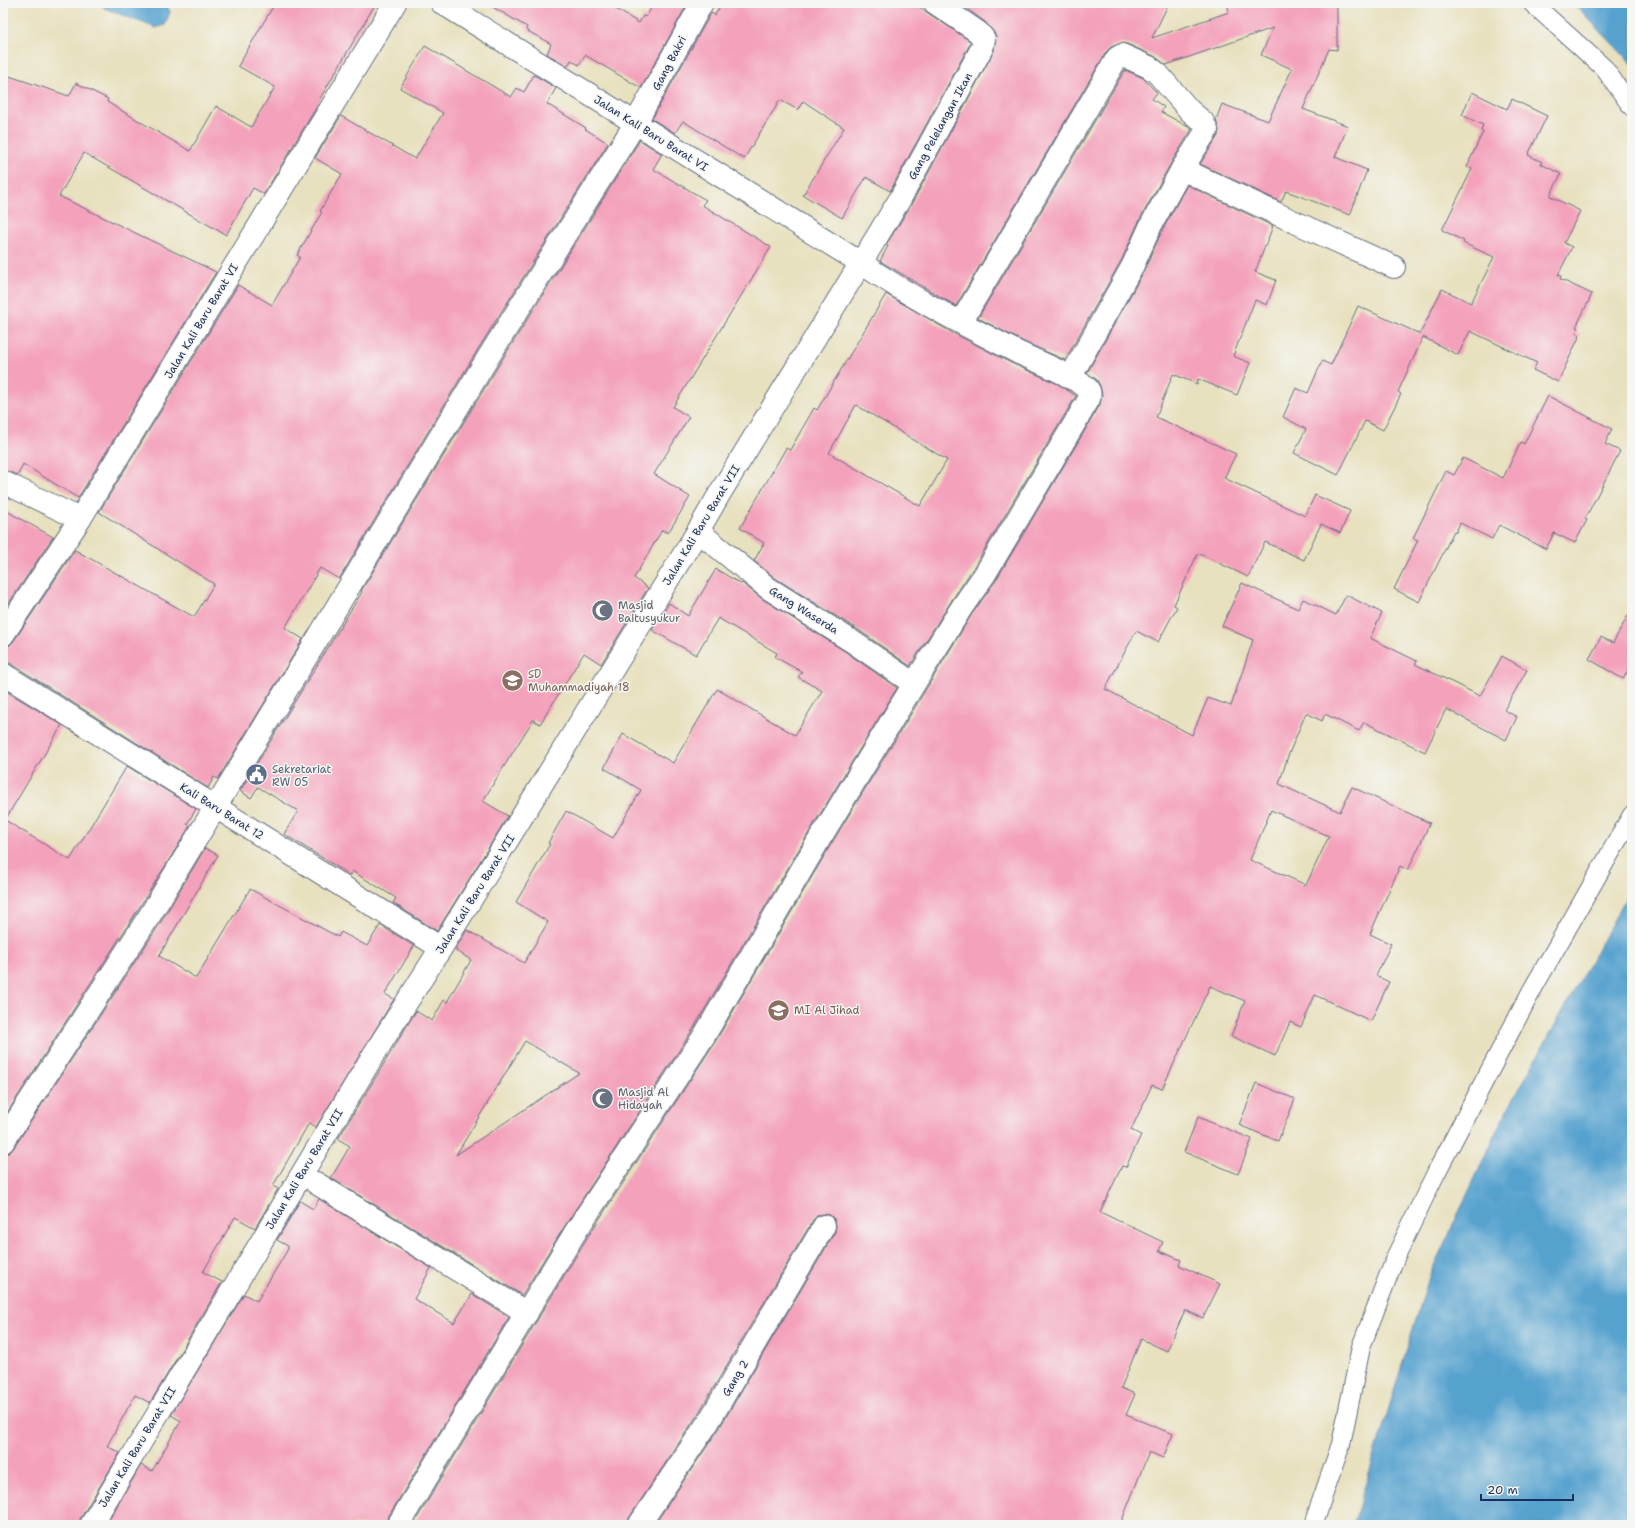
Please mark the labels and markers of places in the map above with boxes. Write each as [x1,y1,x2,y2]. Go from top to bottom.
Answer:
mosque icon: Masjid Baitusyukur [590,598,616,624]
place label: Masjid Baitusyukur [618,598,680,626]
school or university icon: SD Muhammadiyah 18 [499,667,525,693]
place label: SD Muhammadiyah 18 [528,667,630,695]
public building icon: Sekretariat RW 05 [244,762,270,788]
place label: Sekretariat RW 05 [272,762,332,790]
school or university icon: MI Al Jihad [766,997,792,1023]
place label: MI Al Jihad [794,1003,859,1018]
mosque icon: Masjid Al Hidayah [589,1085,615,1111]
place label: Masjid Al Hidayah [618,1085,669,1113]

